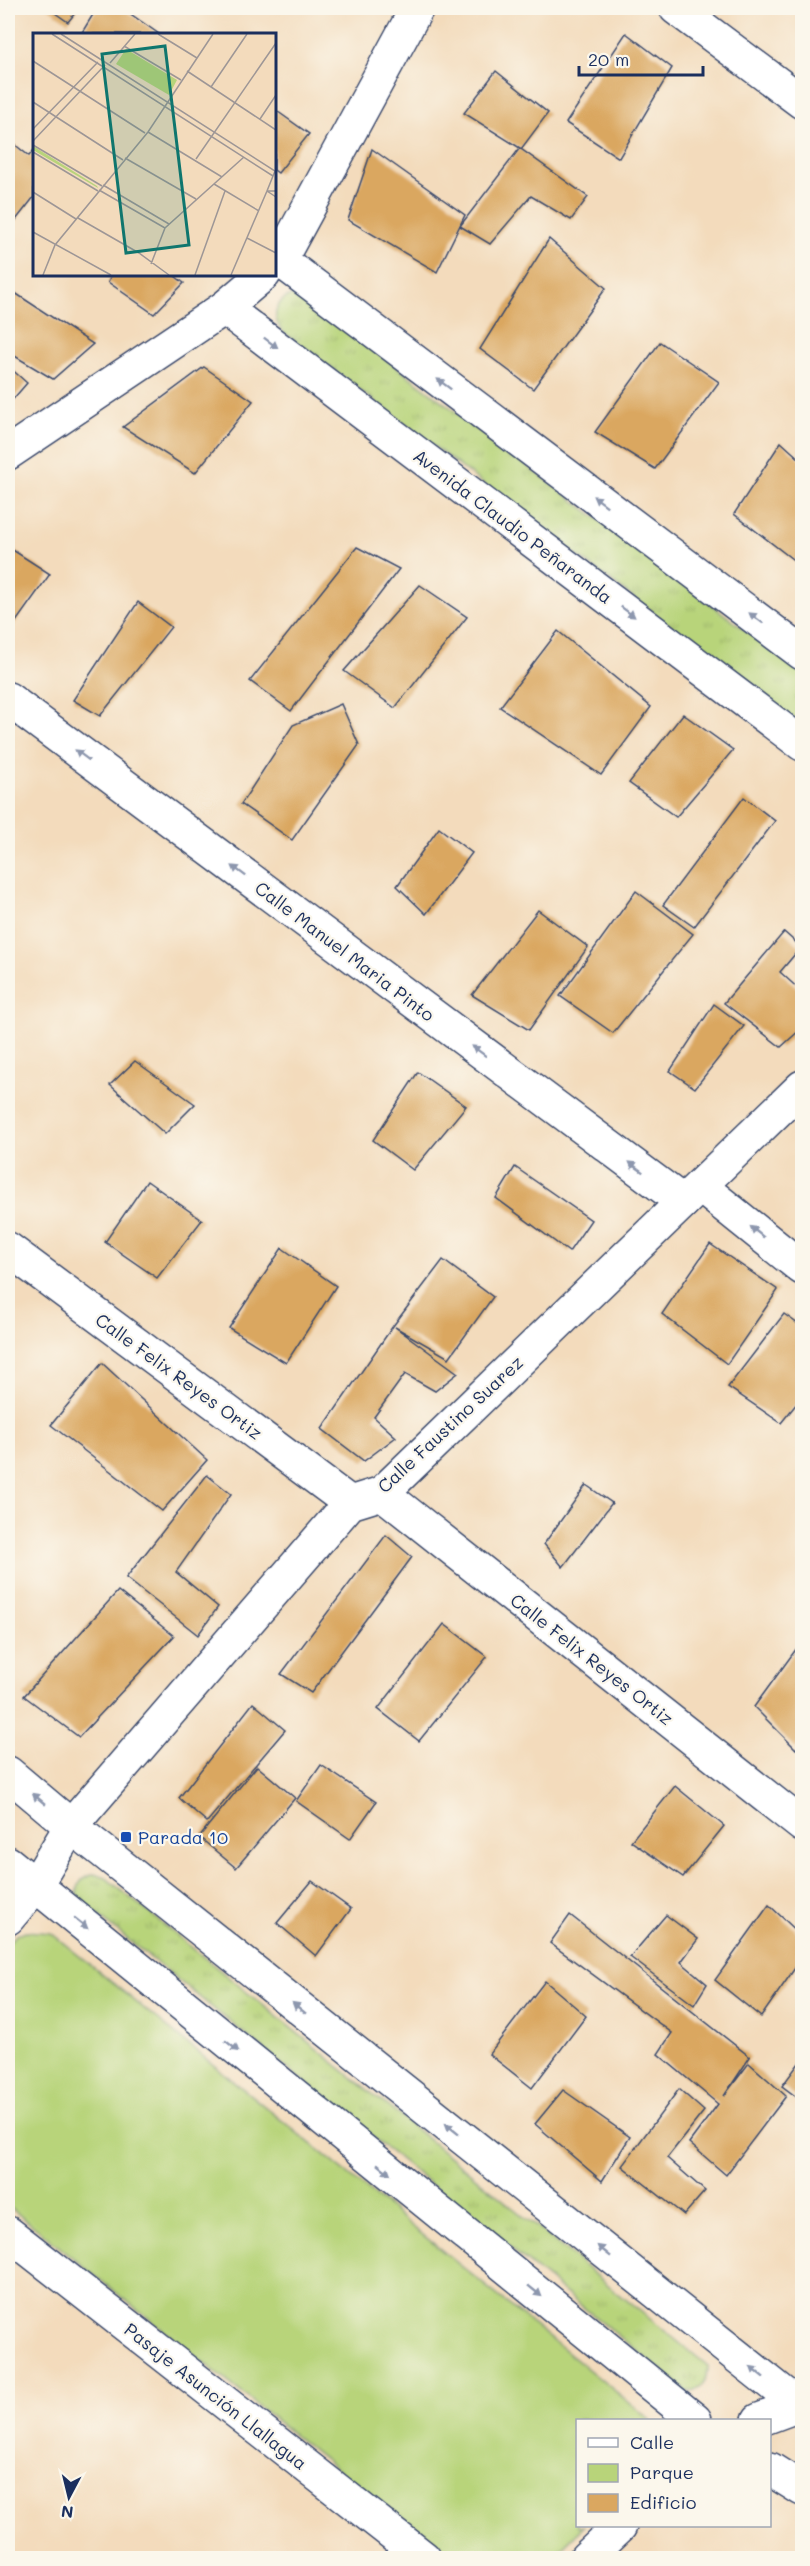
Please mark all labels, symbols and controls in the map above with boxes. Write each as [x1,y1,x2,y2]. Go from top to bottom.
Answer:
inset map [33,33,276,276]
scale bar [579,39,704,77]
text: 20 m [588,47,629,71]
one-way arrow [263,337,279,350]
one-way arrow [436,377,452,390]
street label: Avenida Claudio Peñaranda [409,443,617,609]
one-way arrow [592,495,608,507]
one-way arrow [620,606,636,619]
one-way arrow [748,612,764,624]
one-way arrow [75,749,91,761]
one-way arrow [231,866,246,878]
street label: Calle Manuel Maria Pinto [250,876,440,1027]
one-way arrow [472,1045,487,1057]
one-way arrow [628,1161,644,1173]
one-way arrow [749,1225,765,1238]
street label: Calle Felix Reyes Ortiz [91,1307,267,1445]
street label: Calle Faustino Suarez [372,1350,528,1498]
street label: Calle Felix Reyes Ortiz [506,1588,678,1730]
one-way arrow [32,1793,47,1806]
place label: Parada 10 [138,1825,228,1849]
marker: Parada 10 [119,1830,133,1844]
one-way arrow [73,1917,88,1929]
one-way arrow [291,2001,307,2014]
one-way arrow [224,2039,240,2052]
one-way arrow [444,2124,459,2136]
one-way arrow [376,2162,392,2175]
one-way arrow [596,2244,612,2257]
one-way arrow [528,2285,543,2297]
street label: Pasaje Asunción Llallagua [120,2317,312,2475]
one-way arrow [749,2367,764,2379]
legend [576,2419,771,2527]
text: Calle [630,2430,674,2454]
text: Parque [630,2460,694,2484]
north arrow [39,2467,99,2527]
text: Edificio [630,2490,697,2514]
text: N [60,2501,74,2524]

